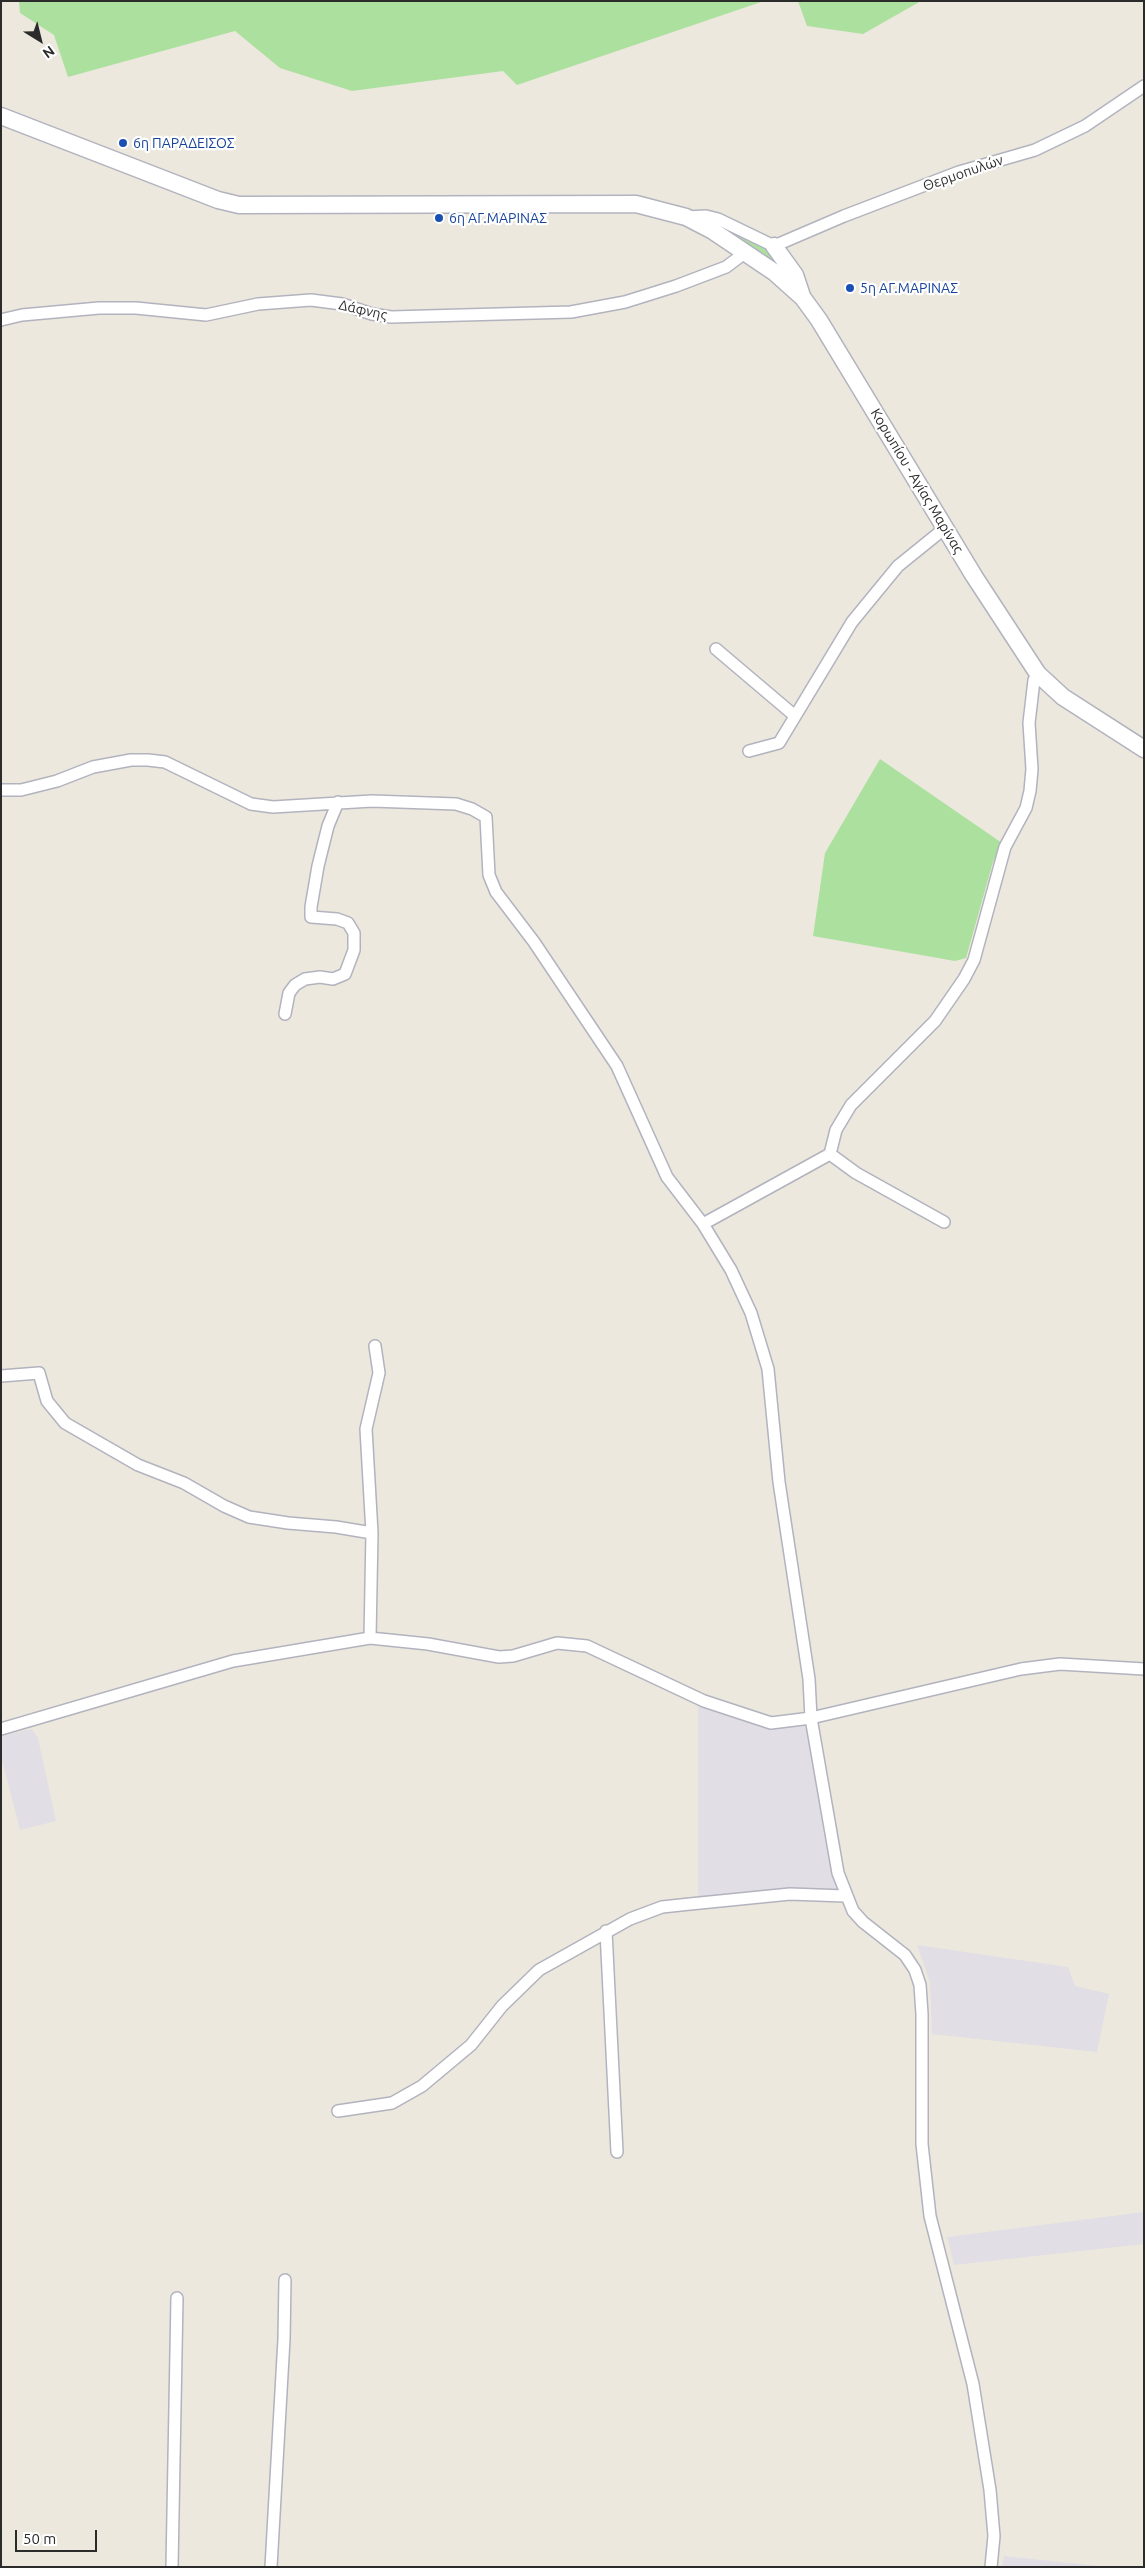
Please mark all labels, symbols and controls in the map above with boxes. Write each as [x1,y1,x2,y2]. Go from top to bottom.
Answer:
north arrow [15,15,65,65]
text: N [40,43,58,62]
place label: 6η ΠΑΡΑΔΕΙΣΟΣ [133,135,234,151]
marker: 6η ΠΑΡΑΔΕΙΣΟΣ [117,137,129,149]
street label: Θερμοπυλών [921,151,1005,195]
place label: 6η ΑΓ.ΜΑΡΙΝΑΣ [449,210,547,226]
marker: 6η ΑΓ.ΜΑΡΙΝΑΣ [433,212,445,224]
place label: 5η ΑΓ.ΜΑΡΙΝΑΣ [860,280,958,296]
marker: 5η ΑΓ.ΜΑΡΙΝΑΣ [844,282,856,294]
street label: Δάφνης [337,296,389,324]
street label: Κορωπίου - Αγίας Μαρίνας [867,406,967,556]
scale bar [18,2520,100,2552]
text: 50 m [23,2530,56,2547]

